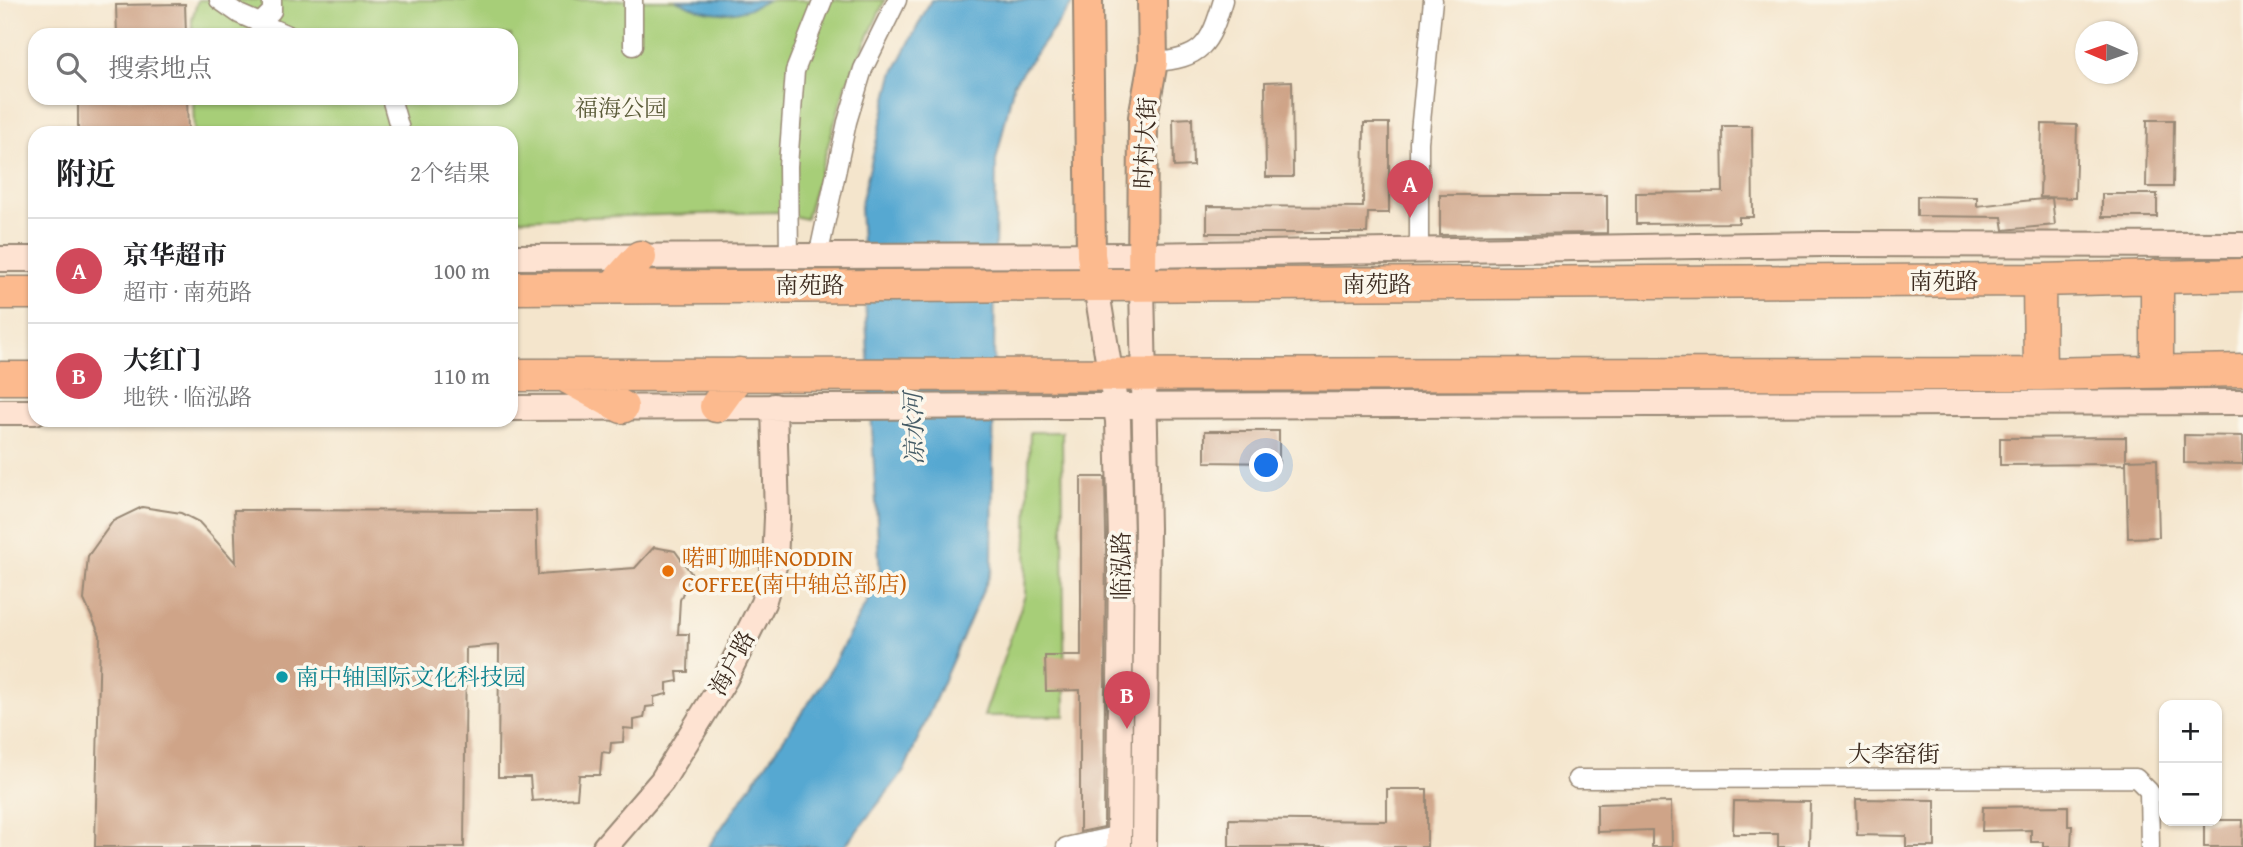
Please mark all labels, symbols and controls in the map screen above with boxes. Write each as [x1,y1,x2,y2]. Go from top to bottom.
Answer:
north arrow [2075,21,2138,84]
search box [28,28,518,105]
icon: search [52,48,90,86]
text: 搜索地点 [108,48,212,87]
park label: 福海公园 [575,91,667,124]
street label: 时村大街 [1126,96,1163,190]
text: 附近 [56,151,116,195]
text: 2个结果 [410,156,490,189]
pin: A [1387,160,1433,218]
text: 京华超市 [123,235,227,274]
text: A [72,254,86,287]
text: 100 m [433,254,490,287]
street label: 南苑路 [1910,264,1979,297]
street label: 南苑路 [1343,267,1412,300]
street label: 南苑路 [776,268,845,301]
text: 超市 · 南苑路 [123,275,252,308]
text: 大红门 [123,340,201,379]
text: B [72,359,86,392]
text: 110 m [433,359,490,392]
text: 地铁 · 临泓路 [123,380,252,413]
water label: 凉水河 [895,389,932,465]
your location [1249,448,1283,482]
street label: 临泓路 [1104,532,1137,601]
place label: 喏町咖啡NODDIN COFFEE(南中轴总部店) [682,541,907,600]
marker: 喏町咖啡NODDIN COFFEE(南中轴总部店) [660,563,676,579]
street label: 海户路 [701,625,762,701]
place label: 南中轴国际文化科技园 [296,660,526,693]
marker: 南中轴国际文化科技园 [274,669,290,685]
pin: B [1104,671,1150,729]
map controls [2159,700,2222,826]
button: + [2159,700,2222,763]
street label: 大李窑街 [1848,737,1940,770]
button: − [2159,763,2222,826]

